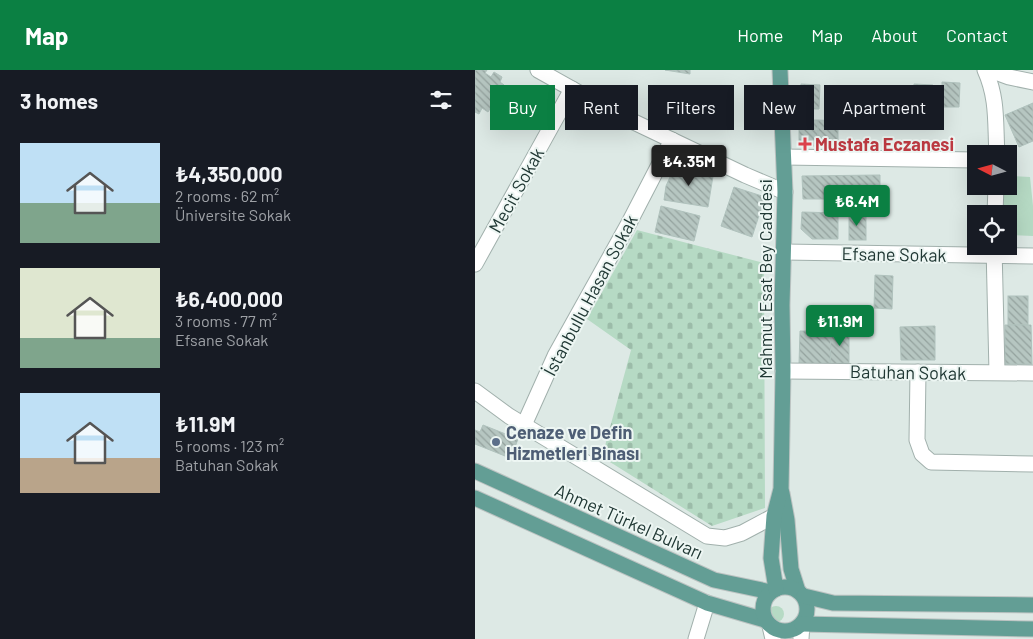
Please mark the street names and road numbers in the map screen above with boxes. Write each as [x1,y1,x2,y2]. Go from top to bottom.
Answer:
street label: Mecit Sokak [484,144,548,236]
street label: Mahmut Esat Bey Caddesi [754,179,776,379]
street label: İstanbullu Hasan Sokak [538,211,642,379]
street label: Efsane Sokak [841,242,947,266]
street label: Batuhan Sokak [850,360,966,384]
street label: Ahmet Türkel Bulvarı [552,479,706,563]

